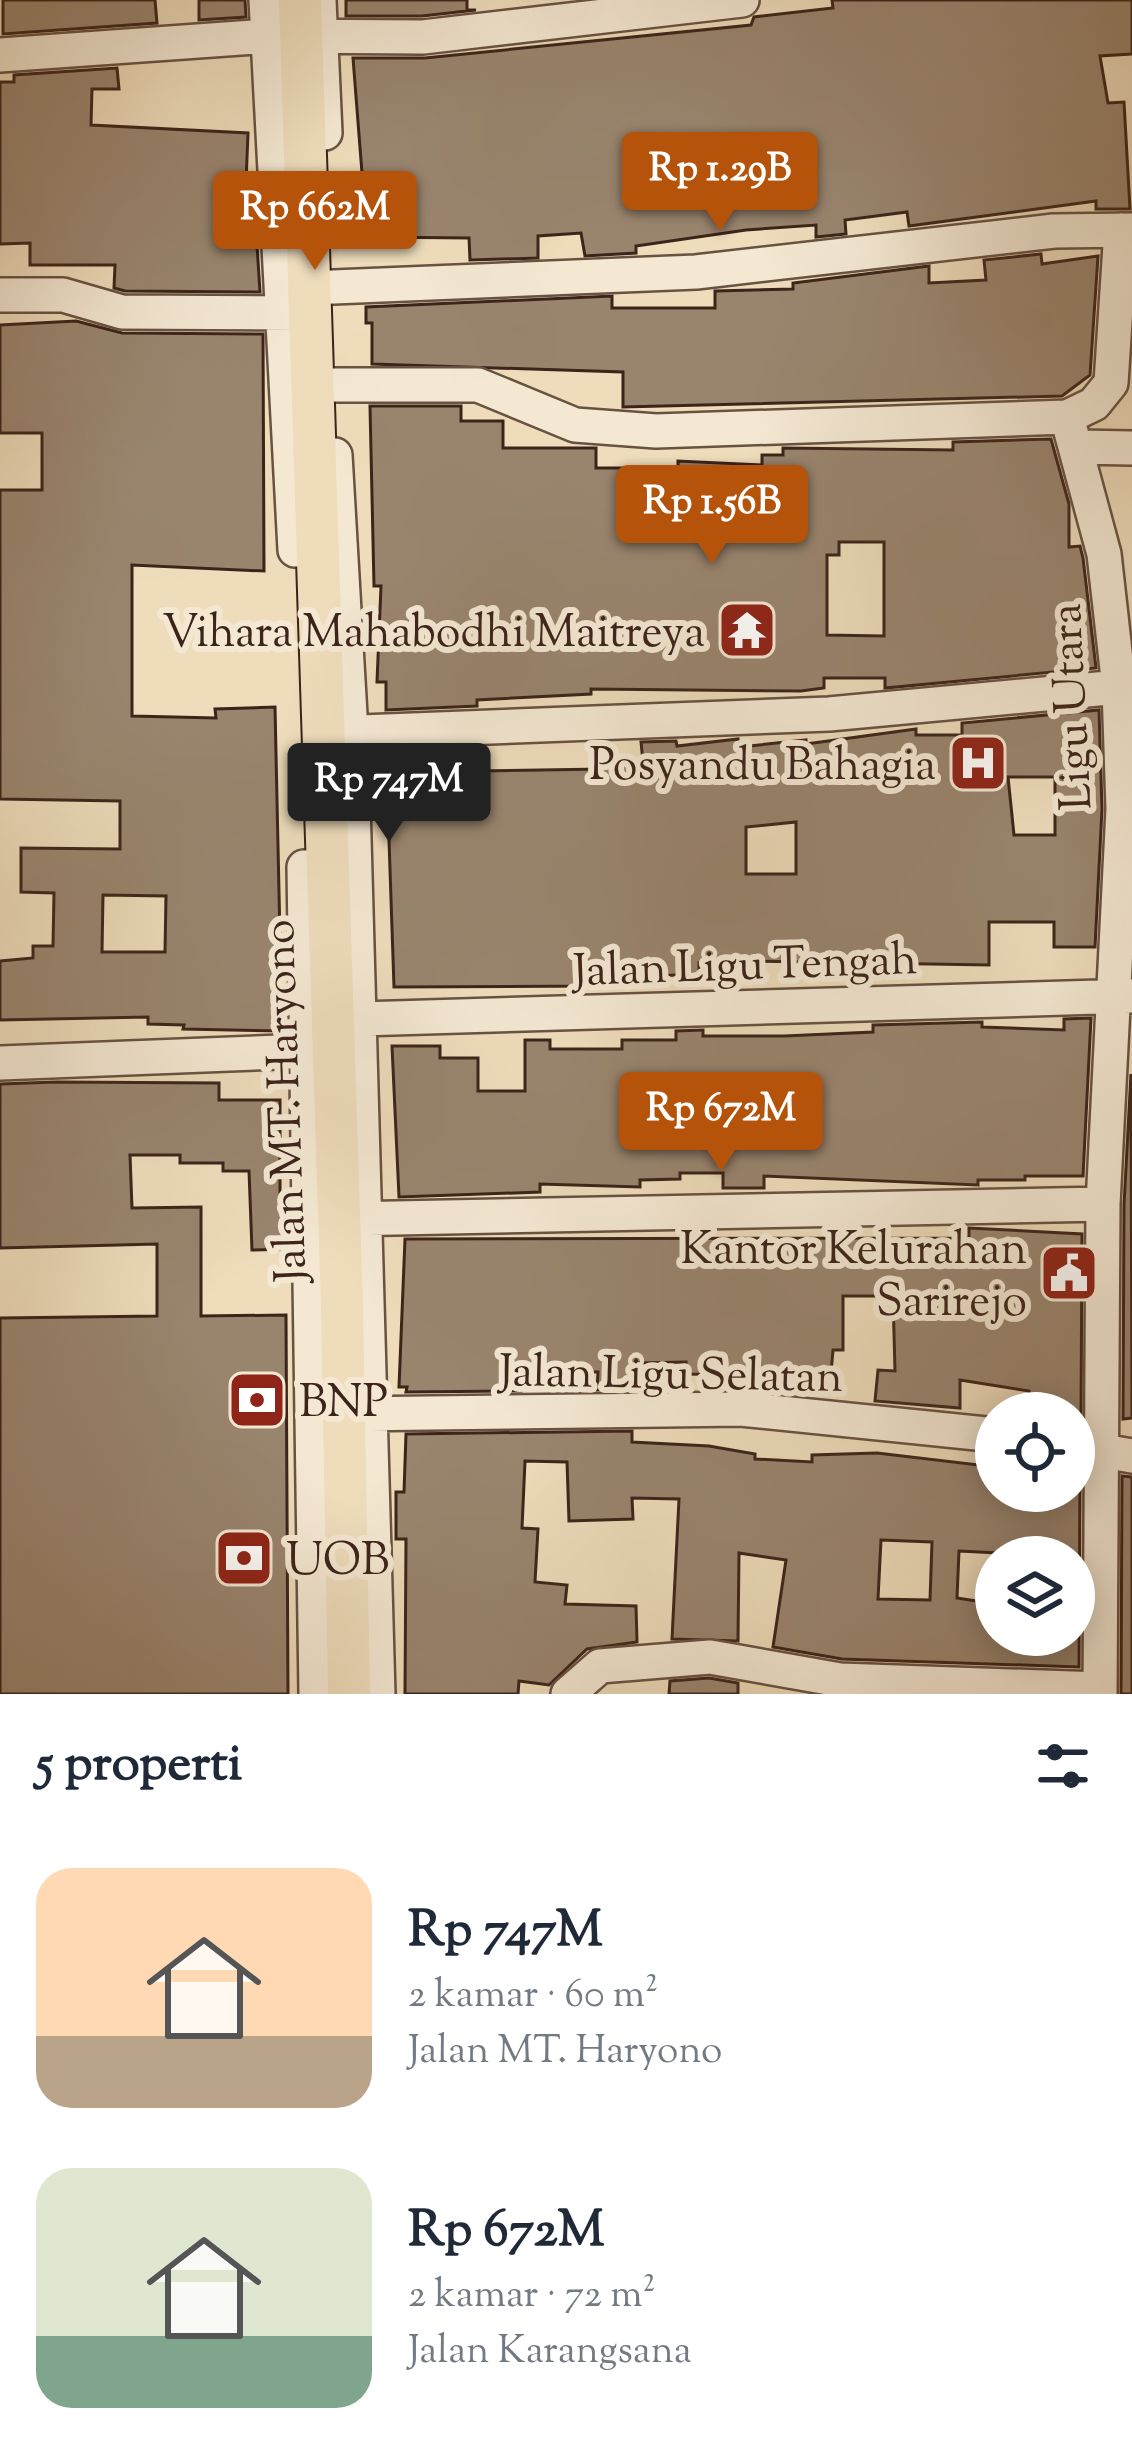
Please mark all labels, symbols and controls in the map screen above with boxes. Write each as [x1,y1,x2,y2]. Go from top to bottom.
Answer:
pin: Rp 1.29B [596,132,844,234]
text: Rp 1.29B [649,143,791,199]
pin: Rp 662M [204,171,426,273]
text: Rp 662M [240,182,390,238]
pin: Rp 1.56B [588,465,836,567]
text: Rp 1.56B [643,476,781,532]
temple icon: Vihara Mahabodhi Maitreya [716,599,778,661]
street label: Ligu Utara [1037,602,1112,812]
place label: Vihara Mahabodhi Maitreya [162,603,705,668]
hospital icon: Posyandu Bahagia [947,732,1009,794]
place label: Posyandu Bahagia [589,736,936,801]
pin: Rp 747M [278,743,500,845]
text: Rp 747M [315,754,463,810]
street label: Jalan MT. Haryono [250,918,327,1286]
street label: Jalan Ligu Tengah [569,930,918,1007]
pin: Rp 672M [610,1072,832,1174]
text: Rp 672M [646,1083,796,1139]
place label: Kantor Kelurahan Sarirejo [680,1220,1027,1337]
public building icon: Kantor Kelurahan Sarirejo [1038,1242,1100,1304]
street label: Jalan Ligu Selatan [496,1342,843,1413]
bank icon: BNP [226,1369,288,1431]
place label: BNP [299,1373,388,1438]
map controls [975,1392,1095,1656]
button: locate [975,1392,1095,1512]
bank icon: UOB [213,1527,275,1589]
place label: UOB [286,1531,389,1596]
button: layers [975,1536,1095,1656]
text: 5 properti [36,1730,242,1803]
icon: filters [1030,1733,1096,1799]
text: Rp 747M [408,1896,603,1969]
icon: home [132,1916,276,2060]
text: 2 kamar · 60 m² [408,1969,658,2025]
text: Jalan MT. Haryono [408,2025,722,2081]
text: Rp 672M [408,2196,604,2269]
icon: home [132,2216,276,2360]
text: 2 kamar · 72 m² [408,2269,656,2325]
text: Jalan Karangsana [408,2325,692,2381]

